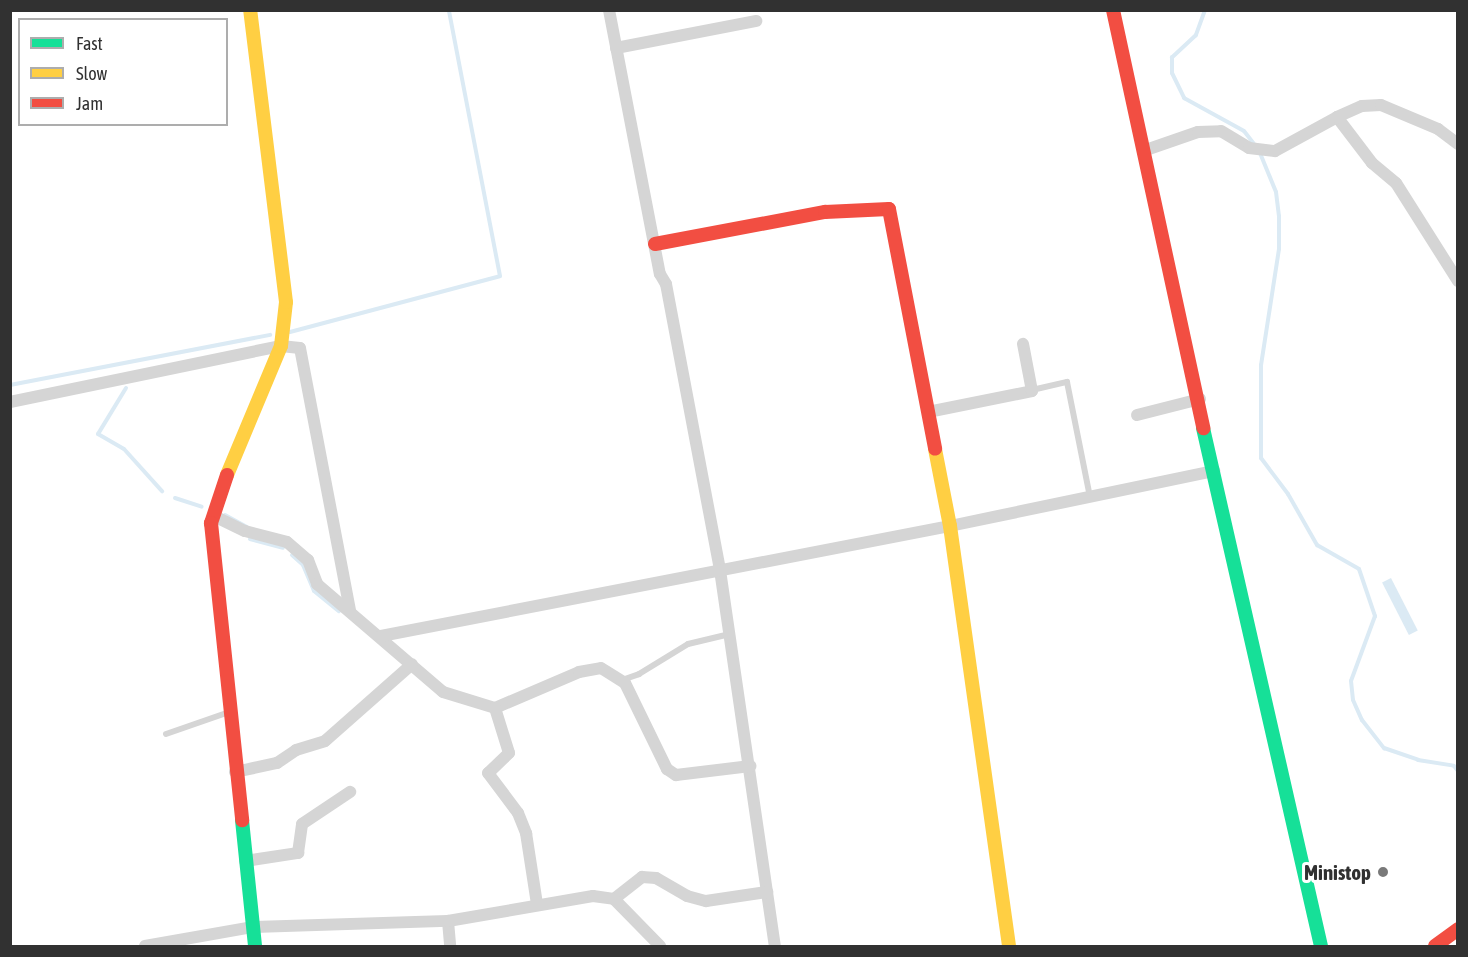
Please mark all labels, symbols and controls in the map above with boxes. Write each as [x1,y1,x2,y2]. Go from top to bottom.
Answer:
legend [18,18,228,126]
text: Fast [76,33,103,54]
text: Slow [76,63,107,84]
text: Jam [76,93,103,114]
place label: Ministop [1304,859,1371,885]
marker: Ministop [1376,865,1390,879]

